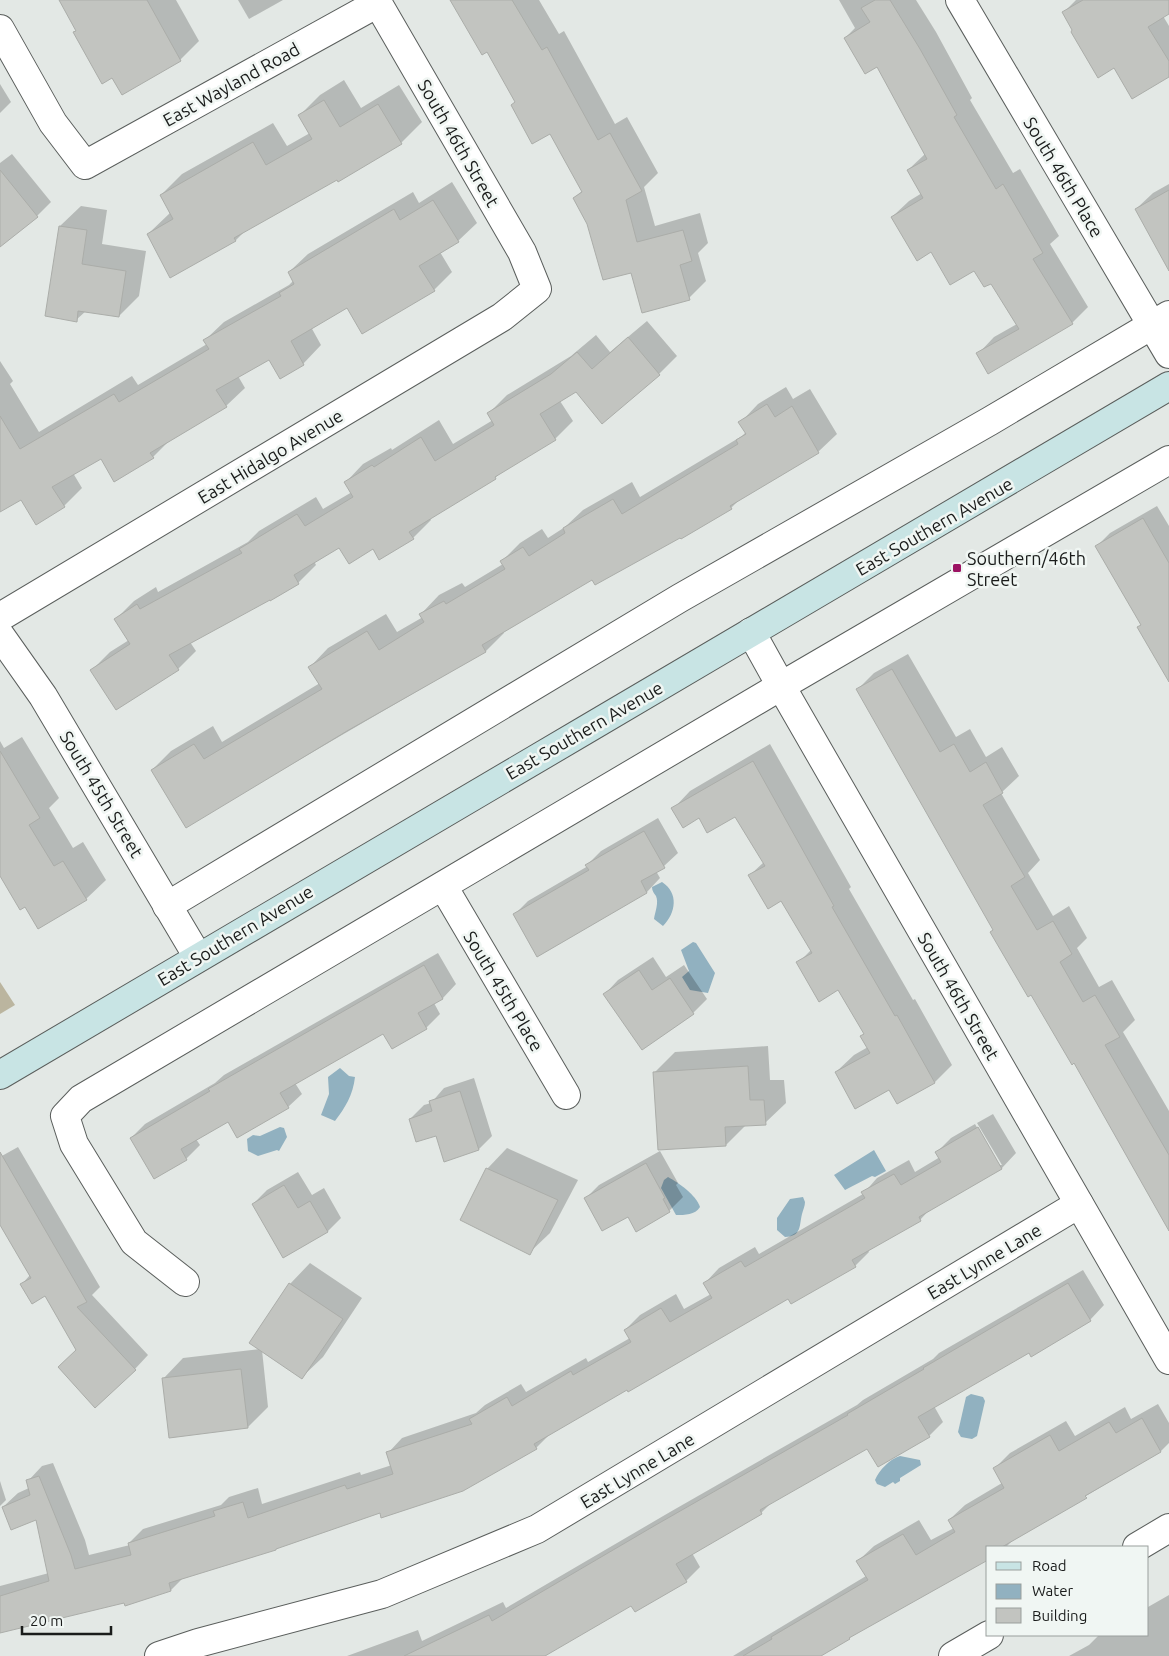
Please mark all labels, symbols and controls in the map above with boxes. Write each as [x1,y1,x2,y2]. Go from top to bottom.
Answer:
street label: East Wayland Road [159,38,303,130]
street label: South 46th Street [414,76,504,210]
street label: South 46th Place [1020,113,1108,241]
street label: East Hidalgo Avenue [194,405,346,507]
street label: East Southern Avenue [852,473,1016,579]
place label: Southern/46th Street [967,548,1086,589]
marker: Southern/46th Street [951,562,963,574]
street label: East Southern Avenue [502,677,666,783]
street label: South 45th Street [56,727,148,861]
street label: East Southern Avenue [154,881,316,989]
street label: South 45th Place [460,927,548,1055]
street label: South 46th Street [914,929,1004,1063]
street label: East Lynne Lane [923,1219,1045,1303]
street label: East Lynne Lane [576,1428,698,1512]
legend [986,1546,1149,1636]
text: Road [1032,1557,1067,1574]
text: Water [1032,1582,1073,1599]
scale bar [22,1604,111,1636]
text: Building [1032,1607,1087,1624]
text: 20 m [30,1612,63,1629]

